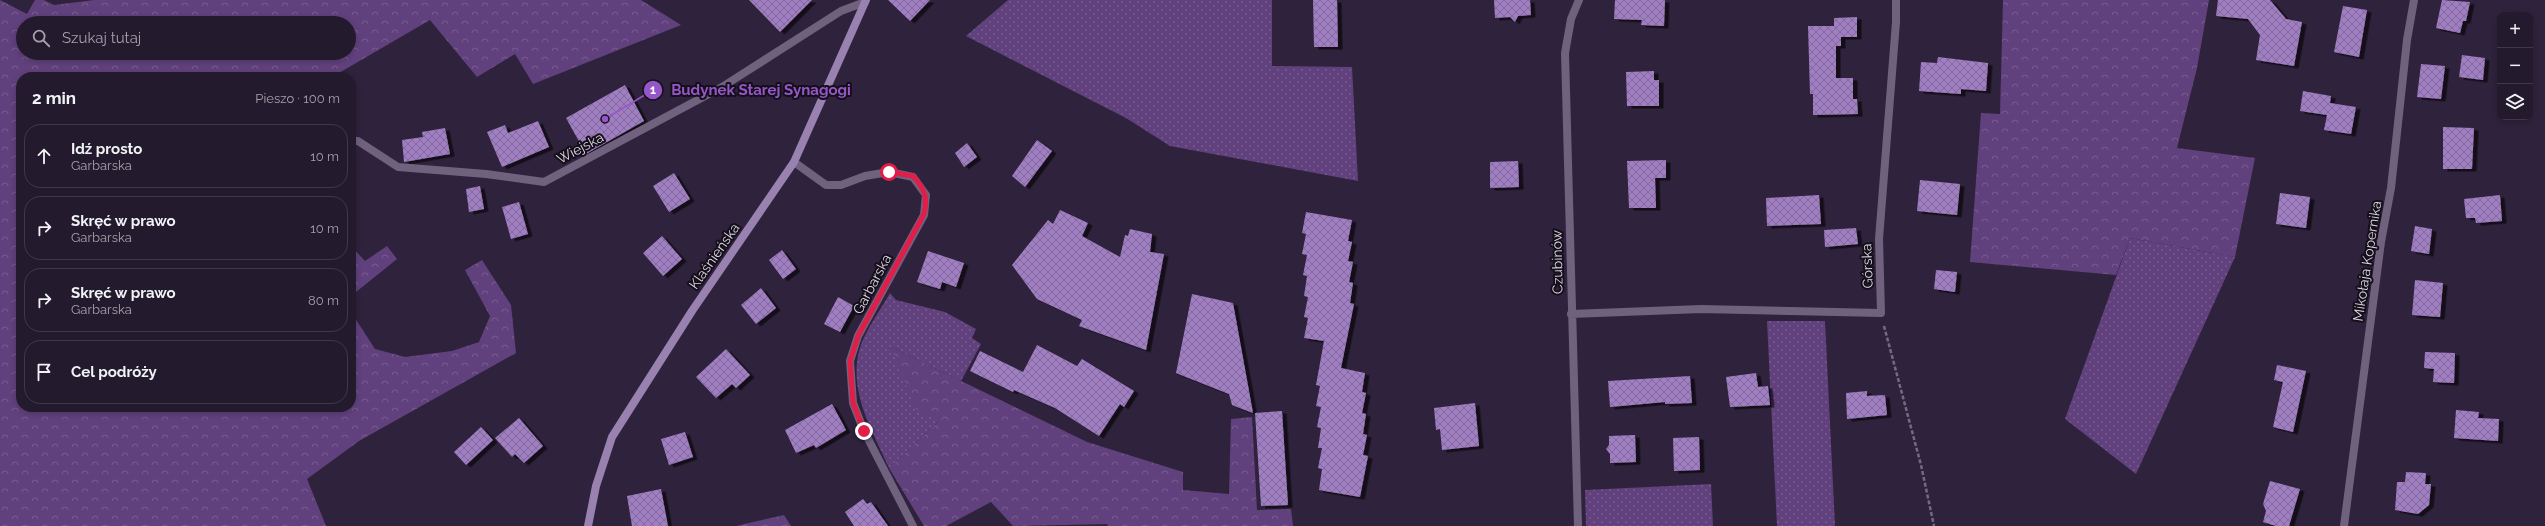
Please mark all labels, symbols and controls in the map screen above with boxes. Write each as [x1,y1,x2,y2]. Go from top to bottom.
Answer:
map controls [2497,12,2533,120]
button: + [2497,12,2533,48]
search box [16,16,356,60]
icon: search [30,27,52,49]
text: Szukaj tutaj [62,29,141,47]
button: − [2497,48,2533,84]
callout: Budynek Starej Synagogi [643,77,858,104]
text: Budynek Starej Synagogi [671,81,851,99]
text: 1 [650,83,656,97]
button: layers [2497,84,2533,120]
text: 2 min [32,88,76,108]
text: Pieszo · 100 m [255,91,340,106]
street label: Wiejska [554,129,606,167]
text: Idź prosto [71,140,142,158]
icon: ahead [33,145,55,167]
text: 10 m [310,149,339,164]
text: Garbarska [71,158,132,173]
route start [880,163,898,181]
street label: Mikołaja Kopernika [2350,200,2384,322]
text: Skręć w prawo [71,212,176,230]
icon: right [33,217,55,239]
street label: Klaśnieńska [685,220,743,292]
text: 10 m [310,221,339,236]
street label: Czubinów [1548,229,1566,294]
text: Garbarska [71,230,132,245]
street label: Górska [1858,243,1876,289]
street label: Garbarska [850,251,894,317]
text: Skręć w prawo [71,284,176,302]
icon: right [33,289,55,311]
text: 80 m [308,293,339,308]
text: Garbarska [71,302,132,317]
icon: arrive [33,361,55,383]
text: Cel podróży [71,363,157,381]
route end [855,422,873,440]

